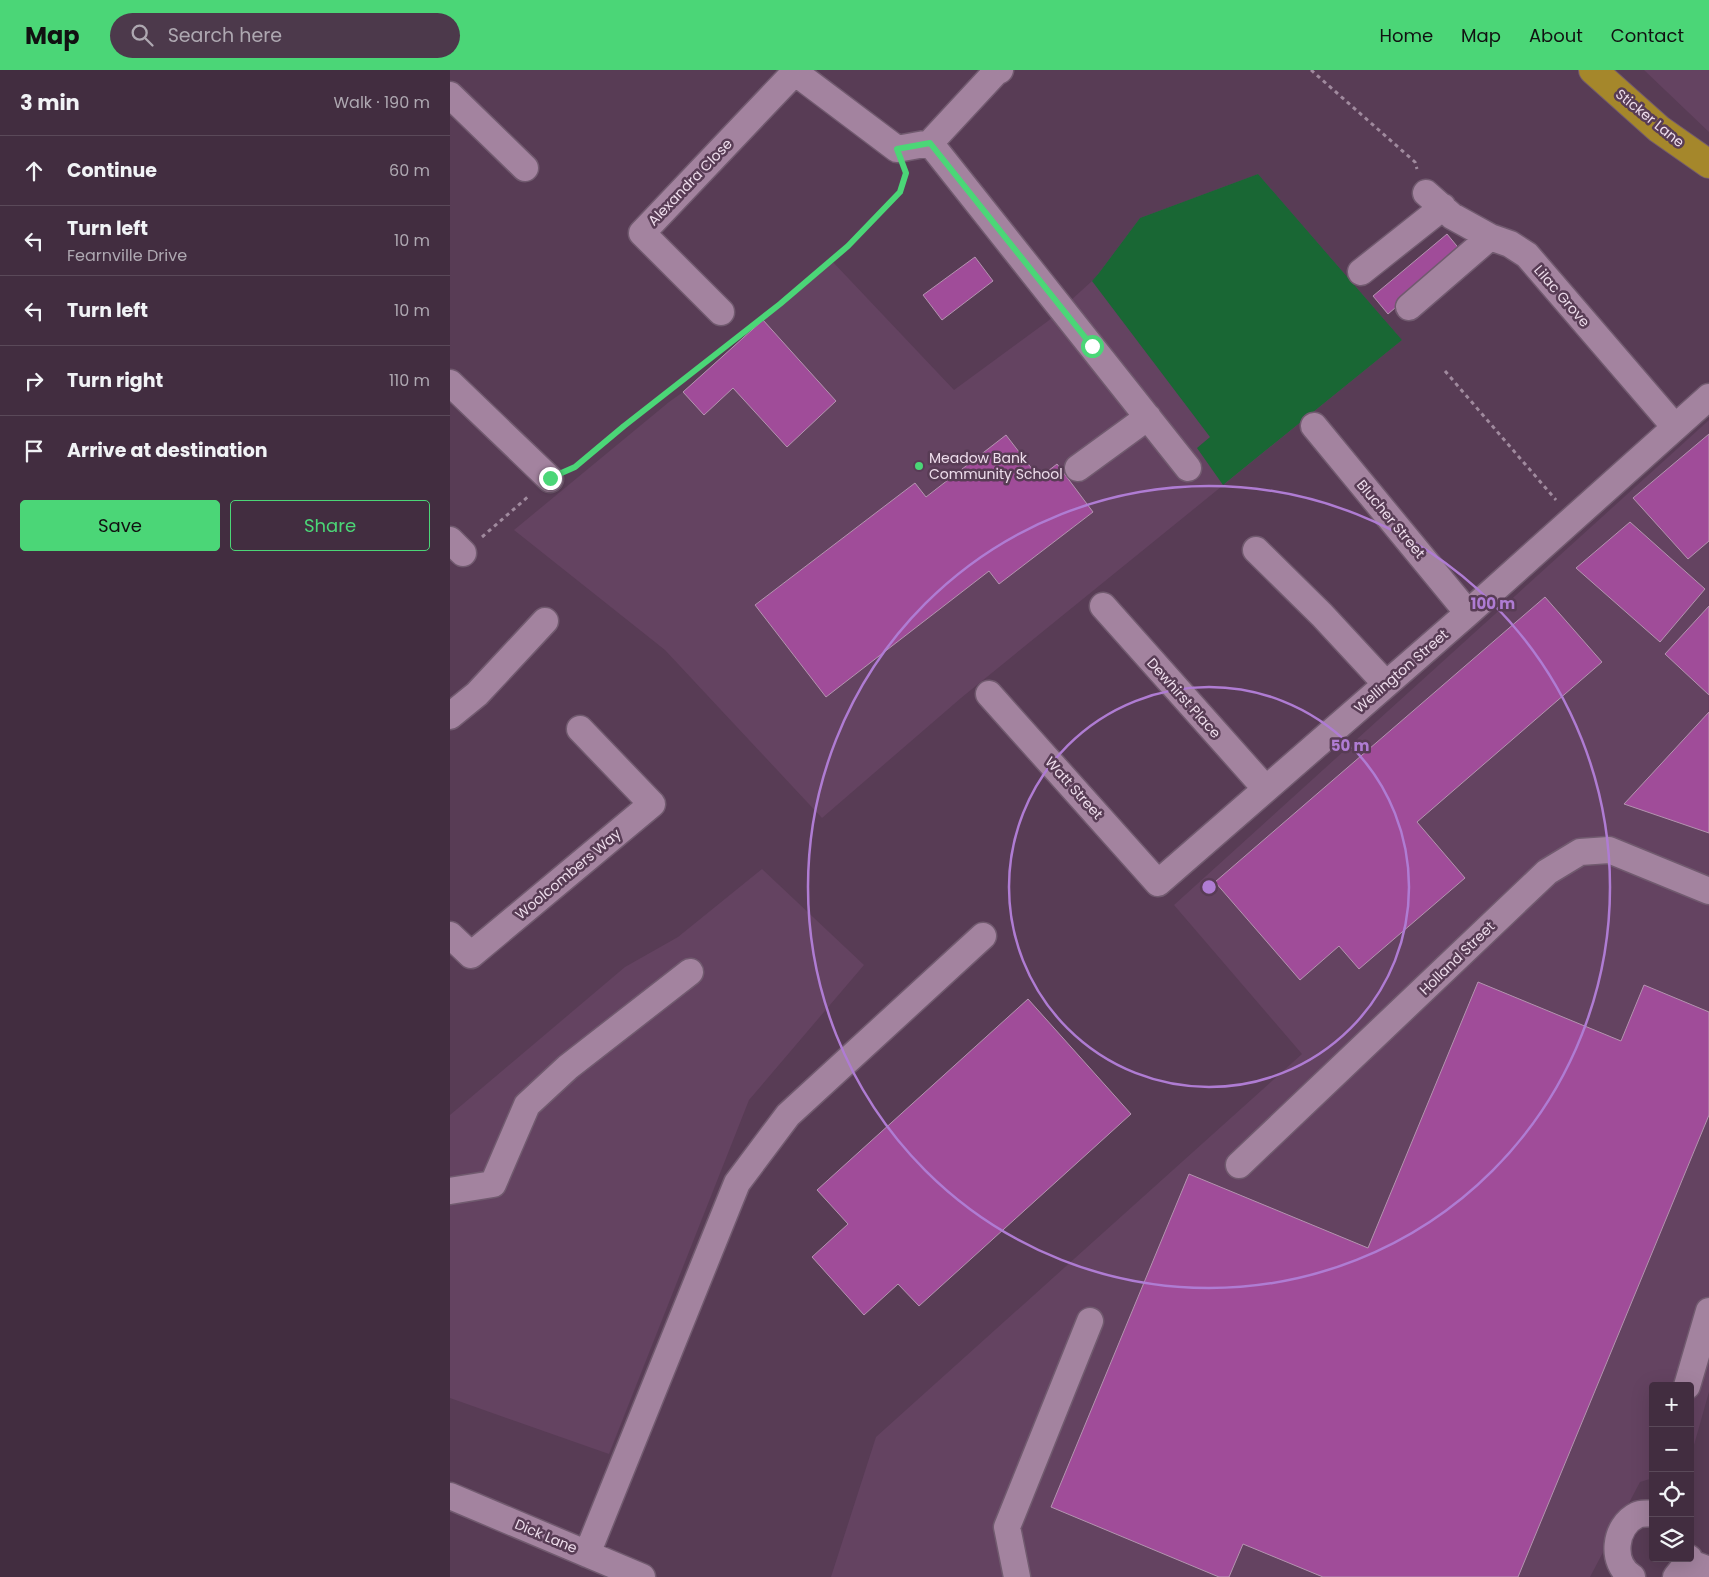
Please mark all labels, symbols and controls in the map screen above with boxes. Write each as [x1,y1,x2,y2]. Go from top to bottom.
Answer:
search box [110,13,460,58]
text: Map [25,19,80,52]
icon: search [128,21,156,49]
text: Search here [168,22,282,49]
text: Home [1379,23,1433,48]
text: Map [1461,23,1501,48]
text: About [1529,23,1583,48]
text: Contact [1611,23,1684,48]
street label: Sticker Lane [1611,84,1689,152]
text: 3 min [20,88,80,117]
text: Walk · 190 m [333,91,430,114]
street label: Alexandra Close [643,134,737,230]
icon: ahead [20,157,48,185]
text: Continue [67,157,157,184]
text: 60 m [389,159,430,182]
text: Turn left [67,215,148,242]
icon: left [20,227,48,255]
text: 10 m [394,229,430,252]
text: Fearnville Drive [67,244,187,267]
street label: Lilac Grove [1529,261,1595,332]
icon: left [20,297,48,325]
text: Turn left [67,297,148,324]
text: 10 m [394,299,430,322]
route start [1081,335,1104,358]
icon: right [20,367,48,395]
text: Turn right [67,367,163,394]
text: 110 m [389,369,430,392]
icon: arrive [20,437,48,465]
text: Arrive at destination [67,437,268,464]
place label: Meadow Bank Community School [929,448,1063,484]
marker: Meadow Bank Community School [913,460,925,472]
route end [539,467,562,490]
street label: Blucher Street [1352,475,1430,563]
button: Save [20,500,220,551]
button: Share [230,500,430,551]
text: 100 m [1471,593,1515,614]
street label: Wellington Street [1350,624,1452,718]
street label: Dewhirst Place [1142,653,1226,743]
text: 50 m [1331,735,1369,756]
street label: Watt Street [1040,752,1108,824]
street label: Woolcombers Way [511,824,625,924]
centre of rings [1200,878,1218,896]
street label: Holland Street [1415,917,1499,999]
map controls [1649,1382,1694,1562]
button: + [1649,1382,1694,1427]
button: − [1649,1427,1694,1472]
button: locate [1649,1472,1694,1517]
street label: Dick Lane [512,1514,581,1558]
button: layers [1649,1517,1694,1562]

